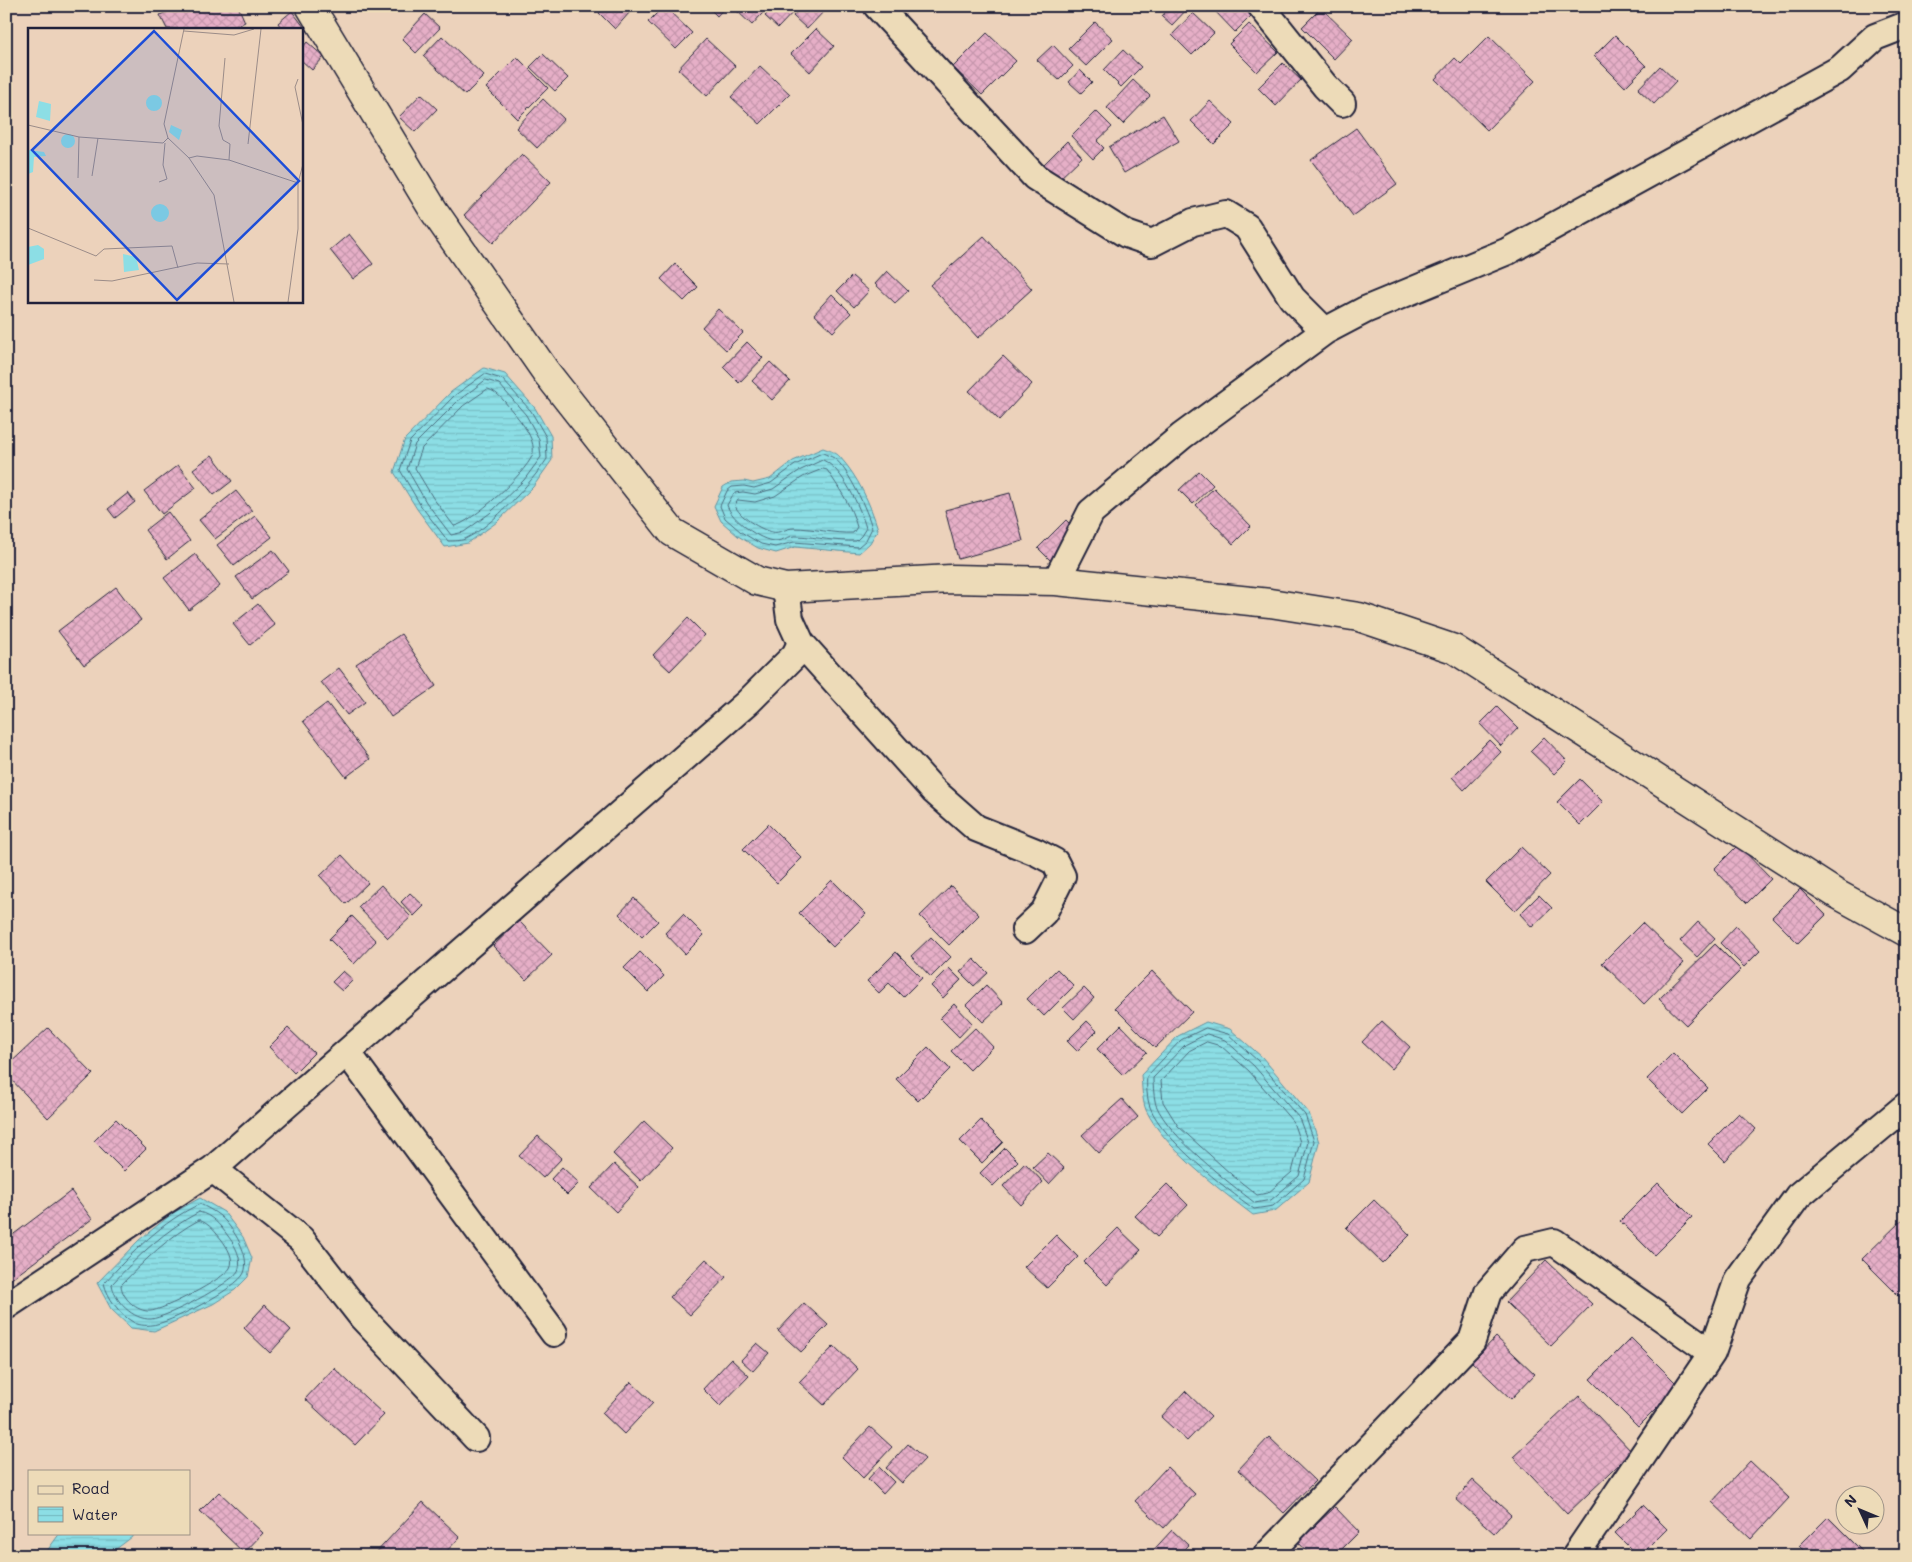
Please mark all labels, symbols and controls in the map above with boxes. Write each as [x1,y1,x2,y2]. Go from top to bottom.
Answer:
inset map [28,28,302,302]
legend [28,1470,190,1534]
text: Road [72,1478,109,1498]
north arrow [1834,1484,1884,1534]
text: N [1840,1490,1861,1511]
text: Water [72,1504,118,1524]

